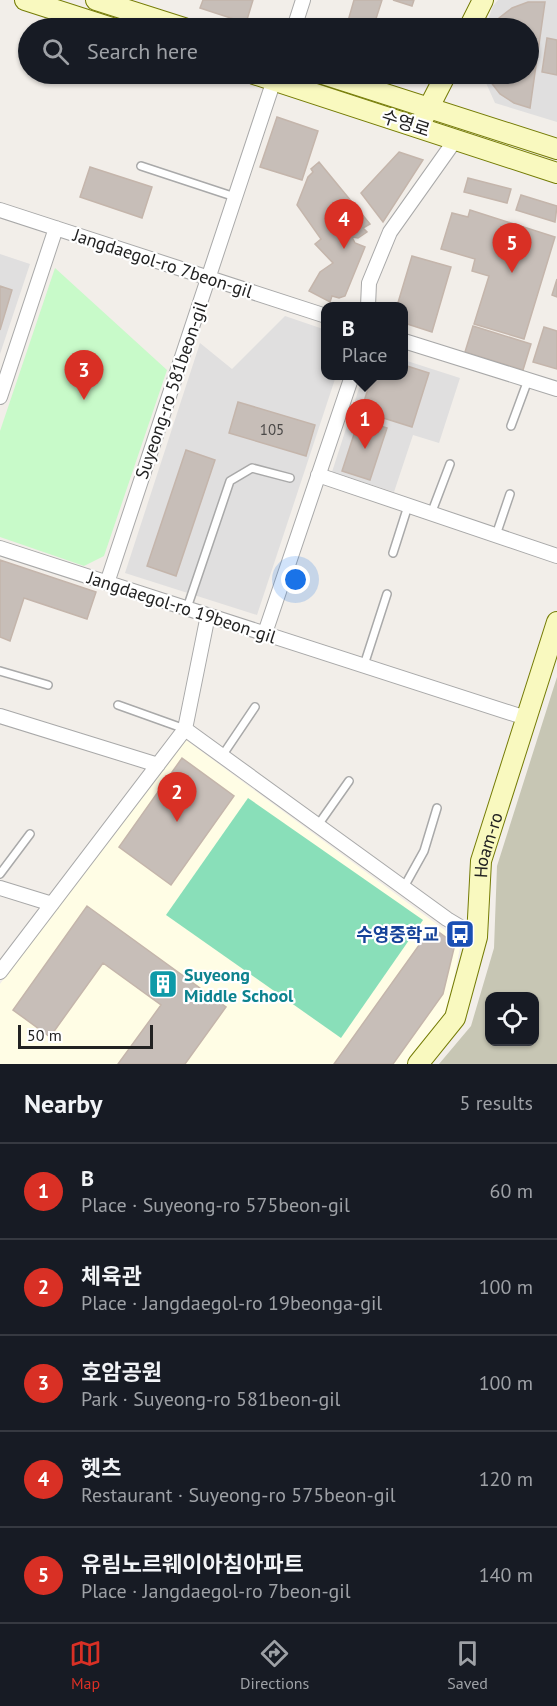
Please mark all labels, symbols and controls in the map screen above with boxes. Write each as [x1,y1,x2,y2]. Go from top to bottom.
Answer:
search box [18,18,539,84]
icon: search [39,35,72,68]
text: Search here [87,37,198,65]
street label: 수영로 [379,104,433,142]
pin: 4 [324,200,364,249]
street label: Jangdaegol-ro 7beon-gil [70,223,256,303]
pin: 5 [492,224,532,273]
street label: Suyeong-ro 581beon-gil [130,297,212,482]
popup [321,302,408,380]
text: B [342,314,355,342]
text: Place [342,342,387,368]
pin: 3 [64,350,104,400]
pin: 1 [346,400,385,449]
house number: 105 [260,420,284,439]
street label: Jangdaegol-ro 19beon-gil [84,565,280,649]
your location [281,565,310,594]
pin: 2 [158,772,196,822]
street label: Hoam-ro [469,809,507,878]
bus stop icon: 수영중학교 [444,918,476,950]
place label: 수영중학교 [356,923,439,946]
place label: Suyeong Middle School [184,963,294,1007]
building icon: Suyeong Middle School [147,968,179,1000]
map controls [485,992,539,1046]
button: locate [485,992,539,1046]
scale bar [18,1022,153,1050]
text: 50 m [27,1025,62,1045]
text: Nearby [24,1087,102,1120]
text: 5 results [460,1090,533,1116]
text: B [81,1164,94,1192]
text: 1 [38,1178,49,1204]
text: 60 m [490,1178,533,1204]
text: Place · Suyeong-ro 575beon-gil [81,1192,350,1218]
text: 체육관 [81,1262,142,1290]
text: 2 [38,1274,49,1300]
text: 100 m [479,1274,533,1300]
text: Place · Jangdaegol-ro 19beonga-gil [81,1290,382,1316]
text: 호암공원 [81,1358,162,1386]
text: 3 [38,1370,49,1396]
text: 100 m [479,1370,533,1396]
text: Park · Suyeong-ro 581beon-gil [81,1386,340,1412]
text: 헷츠 [81,1454,121,1482]
text: 4 [38,1466,49,1492]
text: 120 m [479,1466,533,1492]
text: Restaurant · Suyeong-ro 575beon-gil [81,1482,396,1508]
text: 유림노르웨이아침아파트 [81,1550,304,1578]
text: 5 [38,1562,49,1588]
text: 140 m [479,1562,533,1588]
text: Place · Jangdaegol-ro 7beon-gil [81,1578,351,1604]
tab: Map [69,1637,102,1693]
tab: Directions [240,1637,309,1693]
tab: Saved [447,1637,488,1693]

